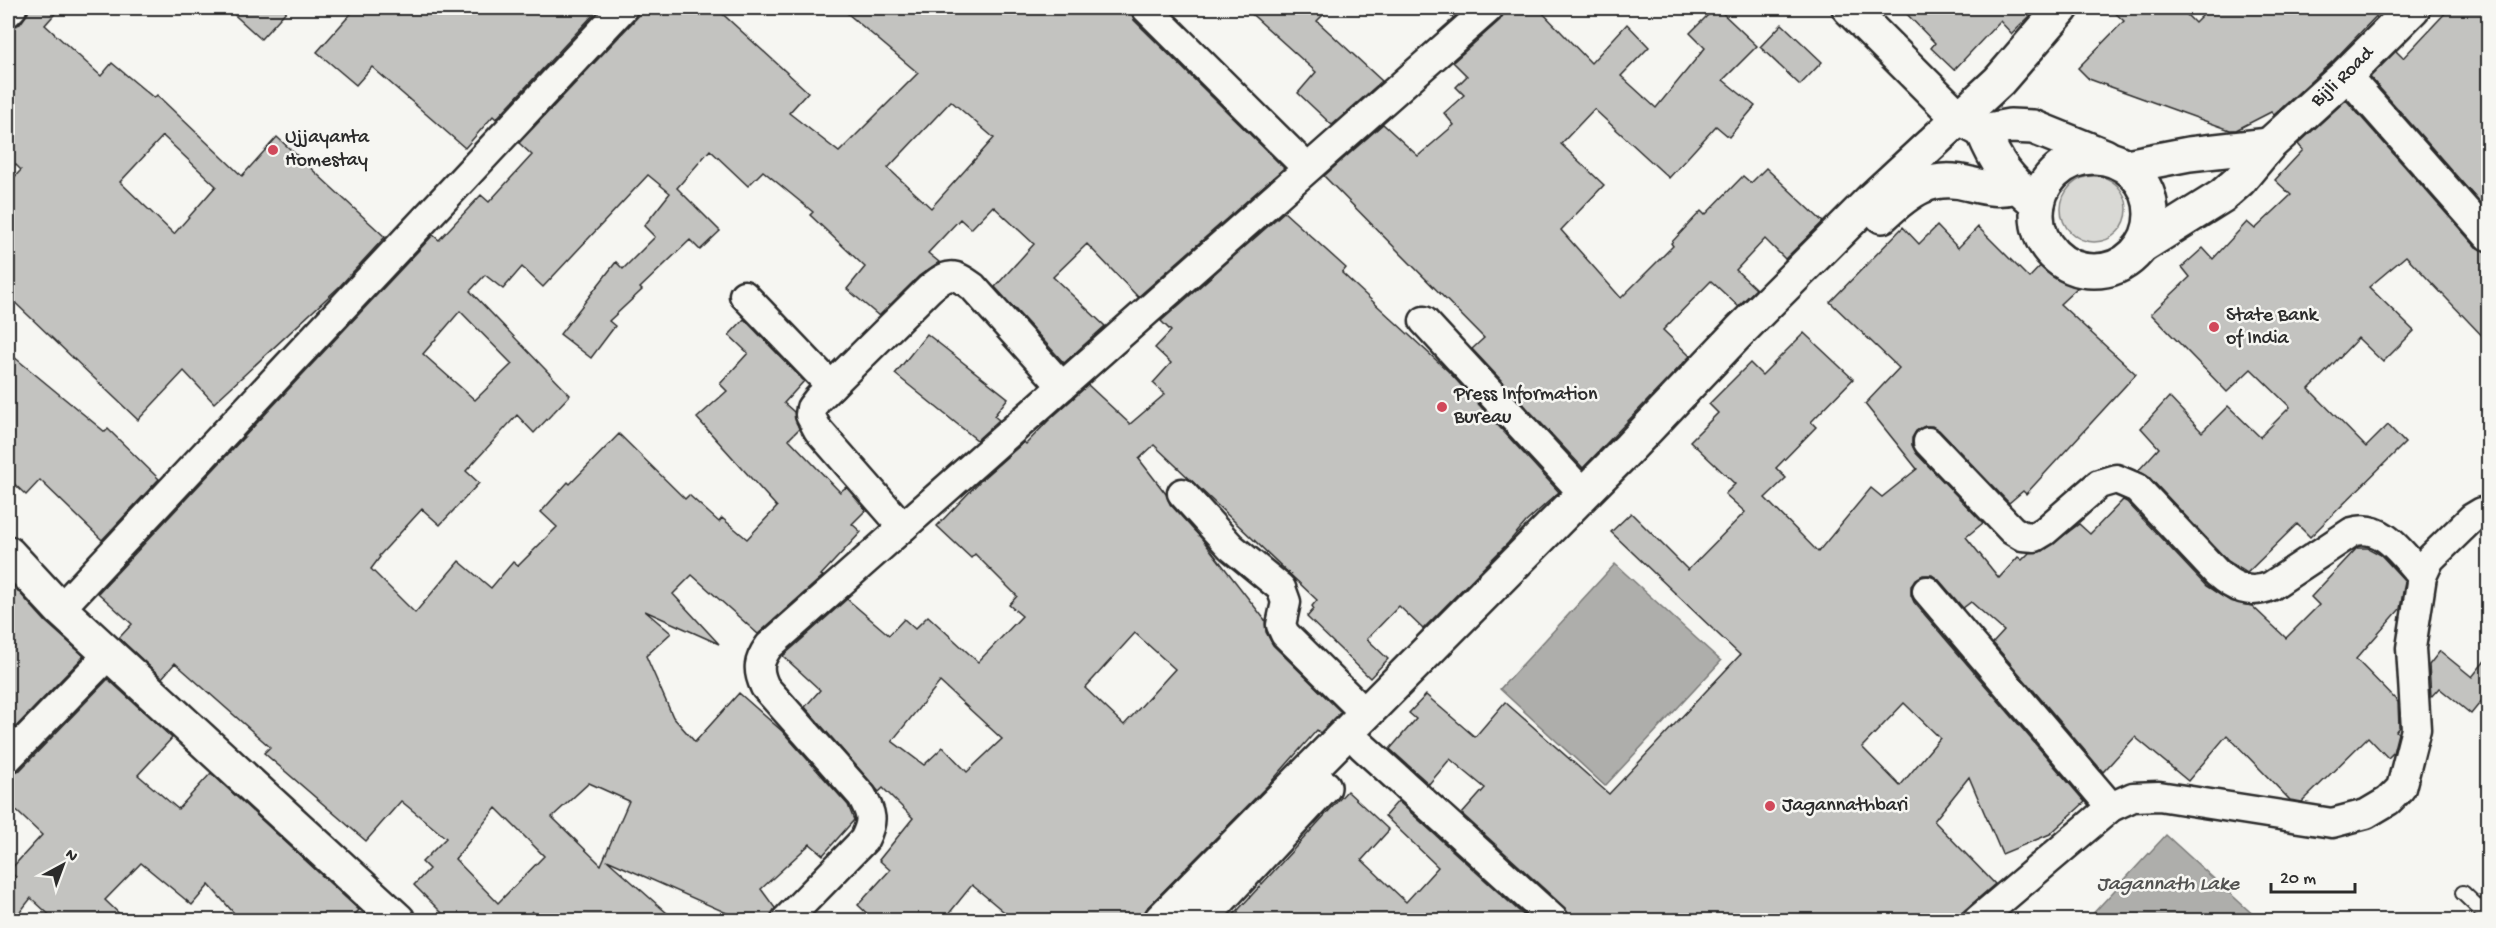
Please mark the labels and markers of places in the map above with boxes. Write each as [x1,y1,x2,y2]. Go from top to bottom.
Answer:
place label: Ujjayanta Homestay [285,127,370,173]
marker: Ujjayanta Homestay [266,143,280,157]
place label: State Bank of India [2226,305,2320,351]
marker: State Bank of India [2207,320,2221,334]
place label: Press Information Bureau [1453,384,1598,430]
marker: Press Information Bureau [1435,400,1449,414]
place label: Jagannathbari [1782,795,1908,818]
marker: Jagannathbari [1763,799,1777,813]

